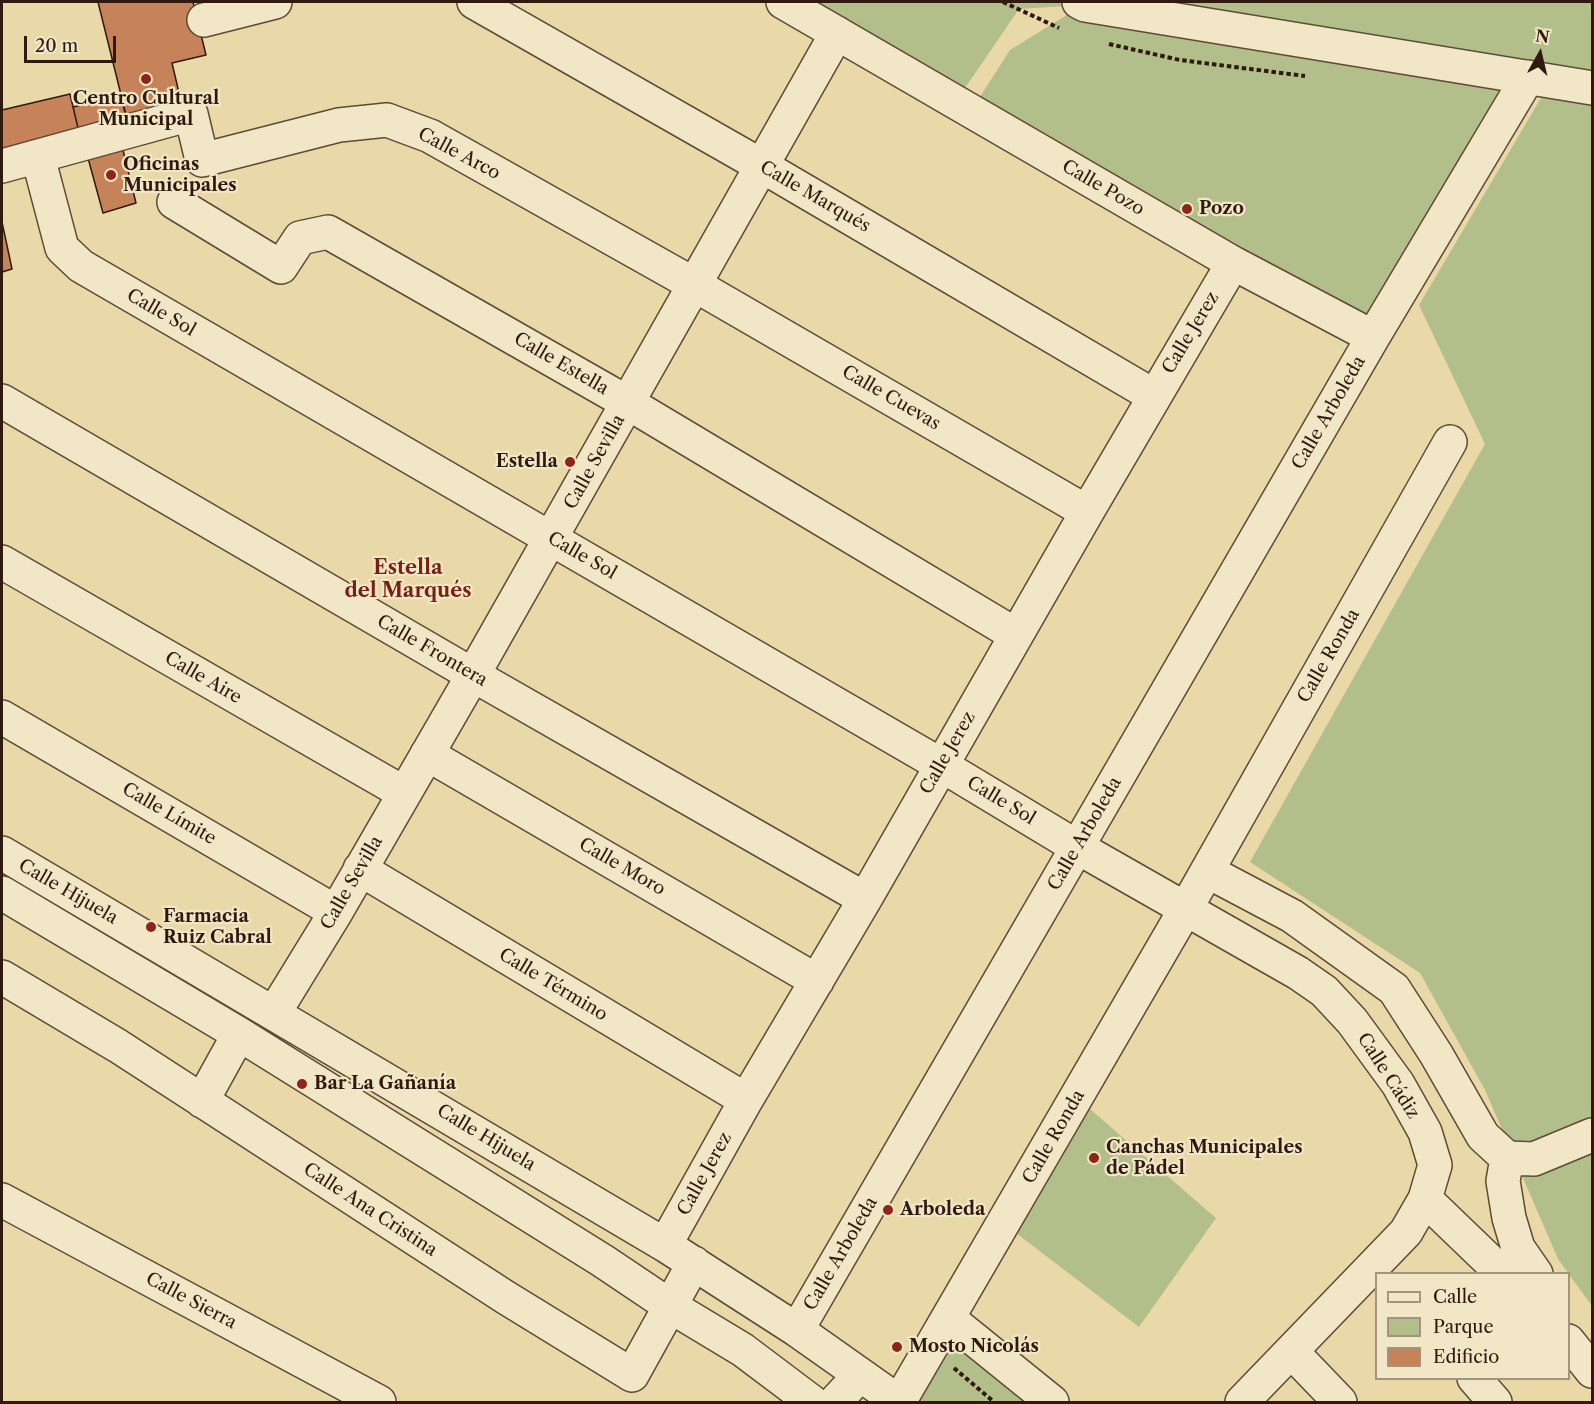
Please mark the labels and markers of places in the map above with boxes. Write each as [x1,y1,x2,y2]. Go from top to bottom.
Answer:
marker: Centro Cultural Municipal [139,72,153,86]
place label: Centro Cultural Municipal [73,88,219,130]
place label: Oficinas Municipales [123,154,237,196]
marker: Oficinas Municipales [104,168,118,182]
place label: Pozo [1199,198,1244,220]
marker: Pozo [1180,202,1194,216]
place label: Estella [496,451,558,473]
marker: Estella [563,455,577,469]
place label: Farmacia Ruiz Cabral [163,906,272,948]
marker: Farmacia Ruiz Cabral [144,920,158,934]
place label: Bar La Gañanía [314,1073,456,1095]
marker: Bar La Gañanía [295,1077,309,1091]
place label: Canchas Municipales de Pádel [1106,1137,1302,1180]
marker: Canchas Municipales de Pádel [1087,1151,1101,1165]
place label: Arboleda [900,1199,985,1221]
marker: Arboleda [881,1203,895,1217]
place label: Mosto Nicolás [909,1336,1039,1358]
marker: Mosto Nicolás [890,1340,904,1354]

